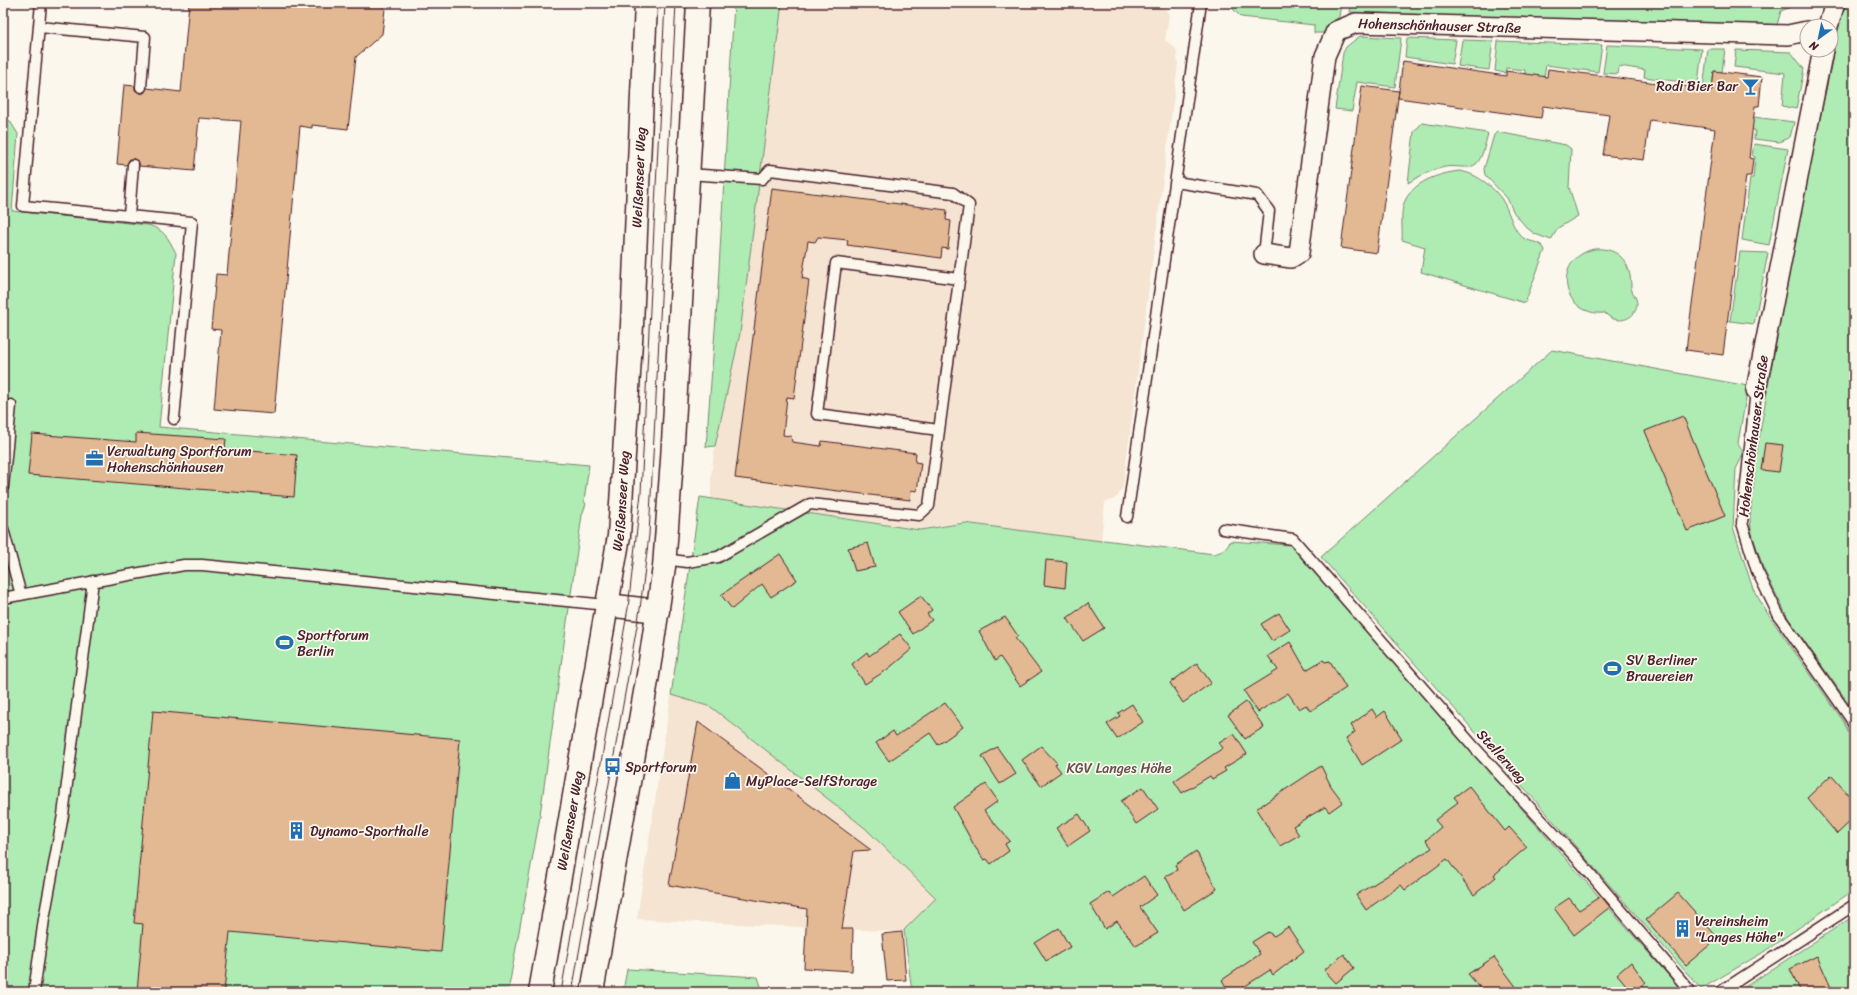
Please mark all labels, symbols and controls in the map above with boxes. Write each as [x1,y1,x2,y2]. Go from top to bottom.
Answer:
street label: Hohenschönhauser Straße [1358,11,1521,41]
north arrow [1799,18,1839,58]
text: N [1805,36,1823,57]
place label: Rodi Bier Bar [1656,74,1739,99]
bar icon: Rodi Bier Bar [1741,76,1761,96]
street label: Weißenseer Weg [624,126,654,228]
street label: Hohenschönhauser Straße [1731,354,1776,518]
place label: Verwaltung Sportforum Hohenschönhausen [107,439,252,480]
office icon: Verwaltung Sportforum Hohenschönhausen [84,449,104,469]
street label: Weißenseer Weg [605,450,637,553]
place label: Sportforum Berlin [297,623,369,664]
sports icon: Sportforum Berlin [274,633,294,653]
place label: SV Berliner Brauereien [1626,648,1698,689]
sports icon: SV Berliner Brauereien [1603,658,1623,678]
street label: Stellerweg [1470,723,1533,789]
place label: Sportforum [625,755,697,780]
park label: KGV Langes Höhe [1067,756,1172,781]
bus stop icon: Sportforum [602,757,622,777]
street label: Weißenseer Weg [549,769,591,872]
place label: MyPlace-SelfStorage [746,769,877,794]
shop icon: MyPlace-SelfStorage [723,771,743,791]
place label: Dynamo-Sporthalle [310,819,429,844]
building icon: Dynamo-Sporthalle [287,821,307,841]
place label: Vereinsheim "Langes Höhe" [1695,909,1784,950]
building icon: Vereinsheim "Langes Höhe" [1672,919,1692,939]

